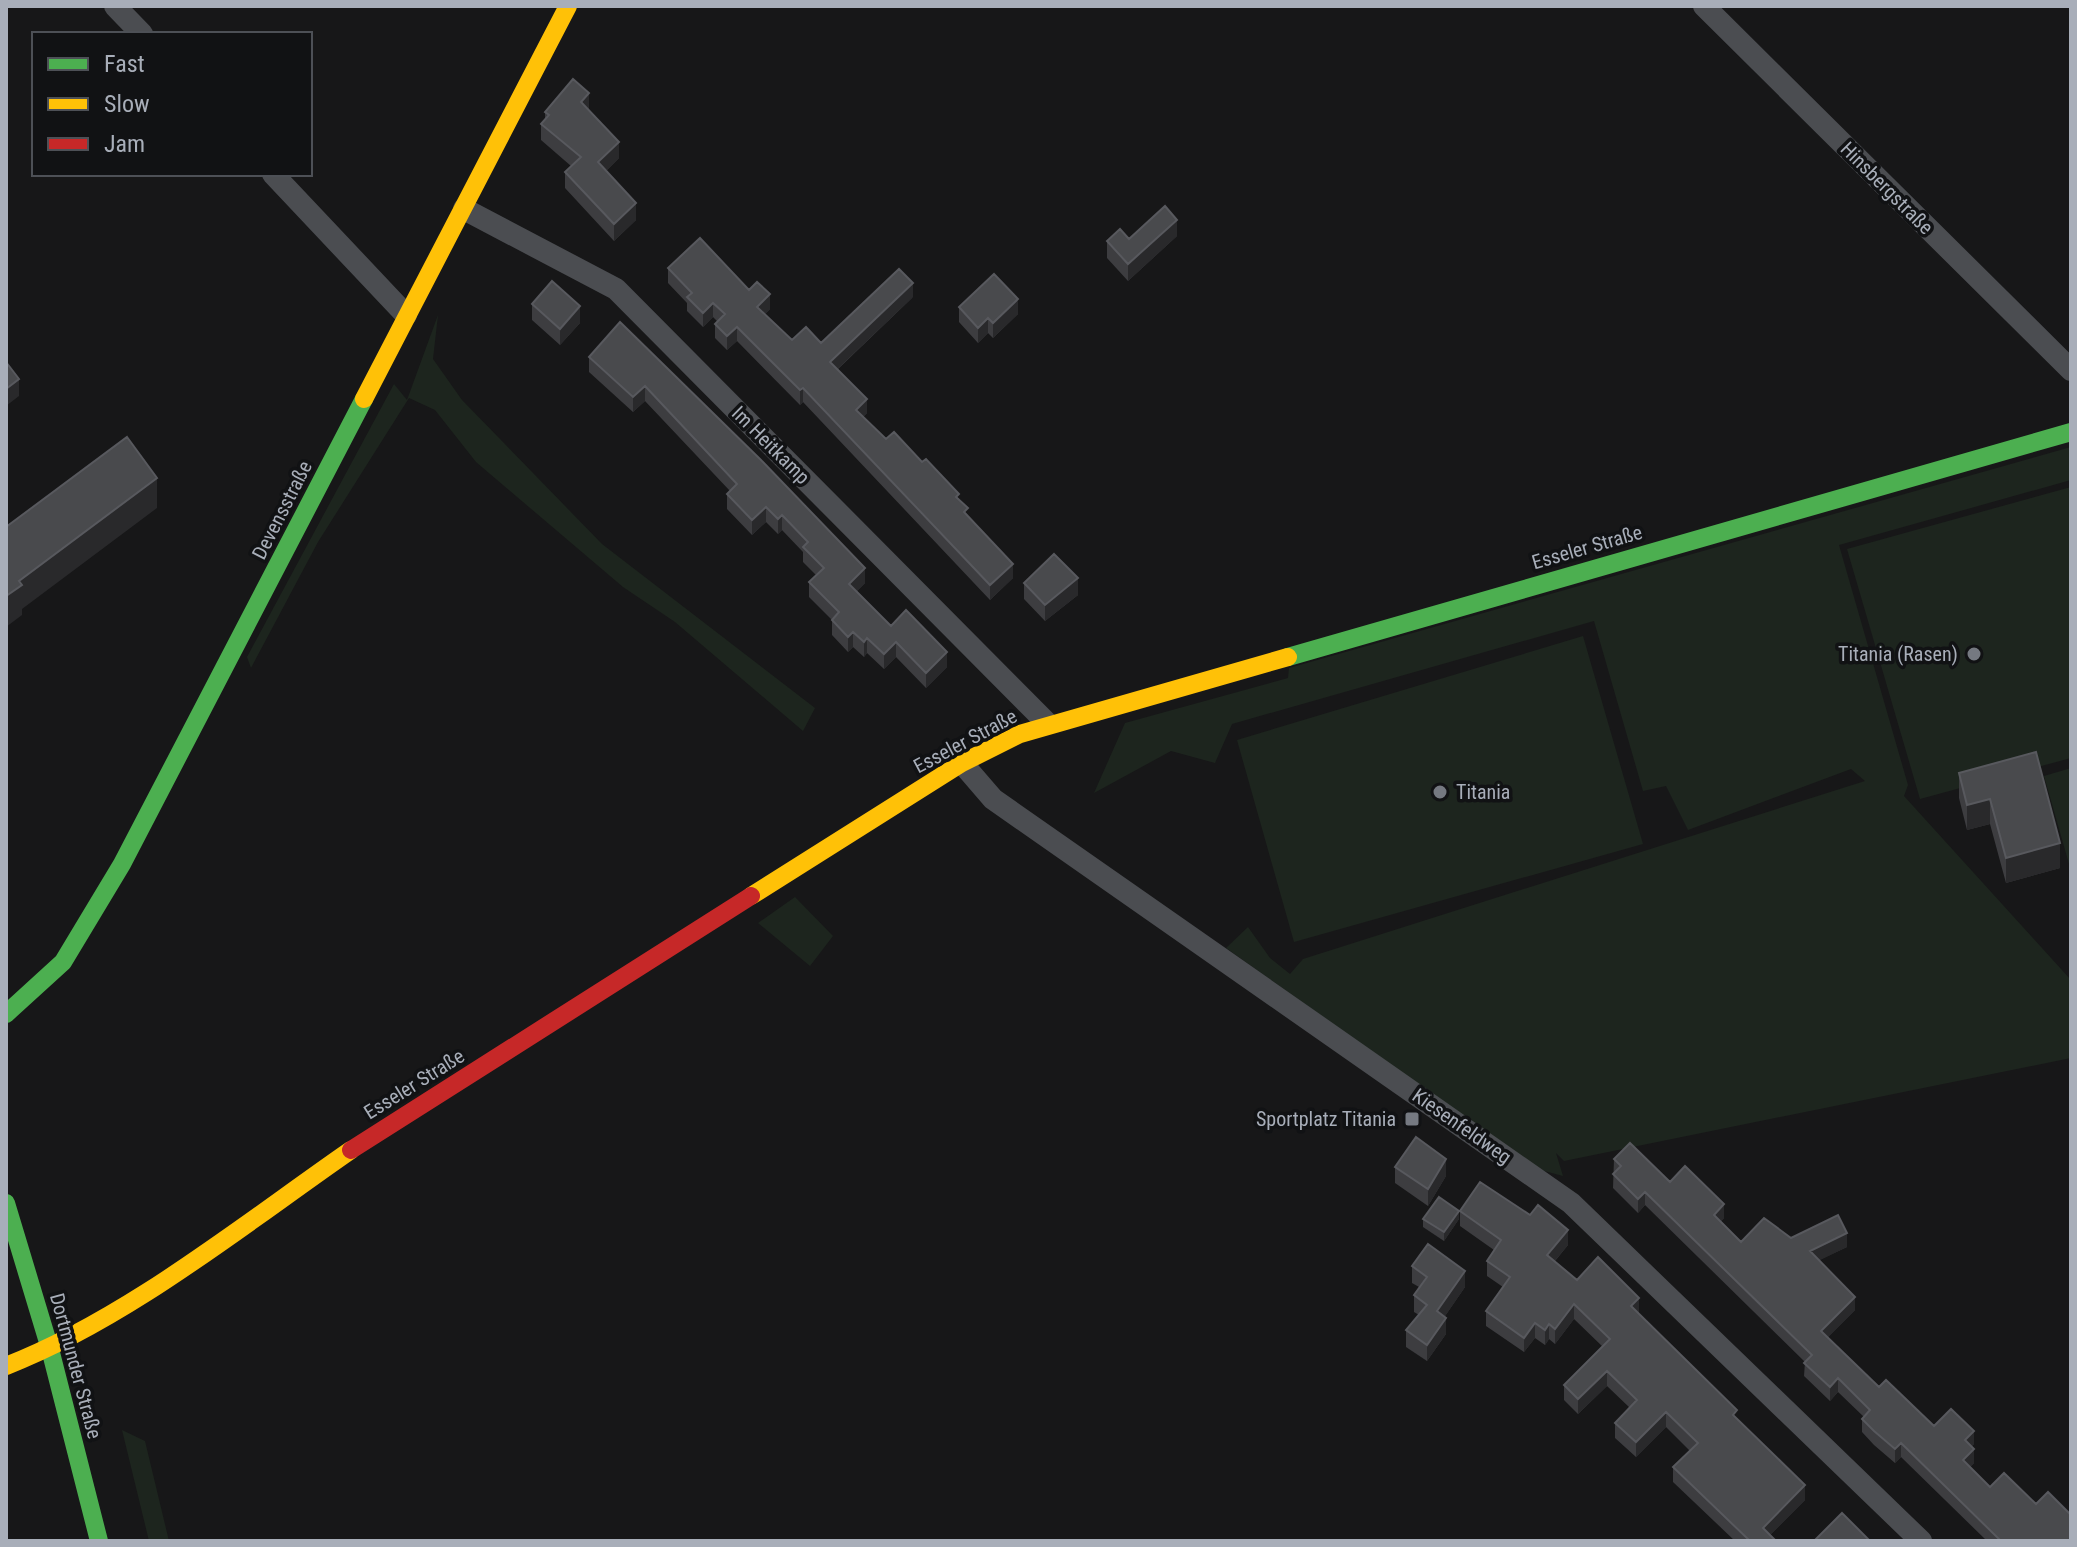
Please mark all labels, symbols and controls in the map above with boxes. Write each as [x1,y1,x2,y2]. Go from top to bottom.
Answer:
legend [32,32,312,176]
text: Fast [104,50,145,78]
text: Slow [104,90,150,118]
text: Jam [104,130,145,158]
street label: Hinsbergstraße [1836,137,1938,239]
street label: Im Heitkamp [727,401,815,489]
street label: Devensstraße [247,457,317,563]
street label: Esseler Straße [1529,520,1645,574]
place label: Titania (Rasen) [1838,642,1958,666]
marker: Titania (Rasen) [1965,645,1983,663]
street label: Esseler Straße [909,704,1021,778]
place label: Titania [1456,780,1510,804]
marker: Titania [1431,783,1449,801]
street label: Esseler Straße [359,1044,469,1124]
street label: Kiesenfeldweg [1408,1083,1516,1169]
place label: Sportplatz Titania [1256,1107,1396,1131]
marker: Sportplatz Titania [1403,1110,1421,1128]
street label: Dortmunder Straße [45,1291,107,1441]

